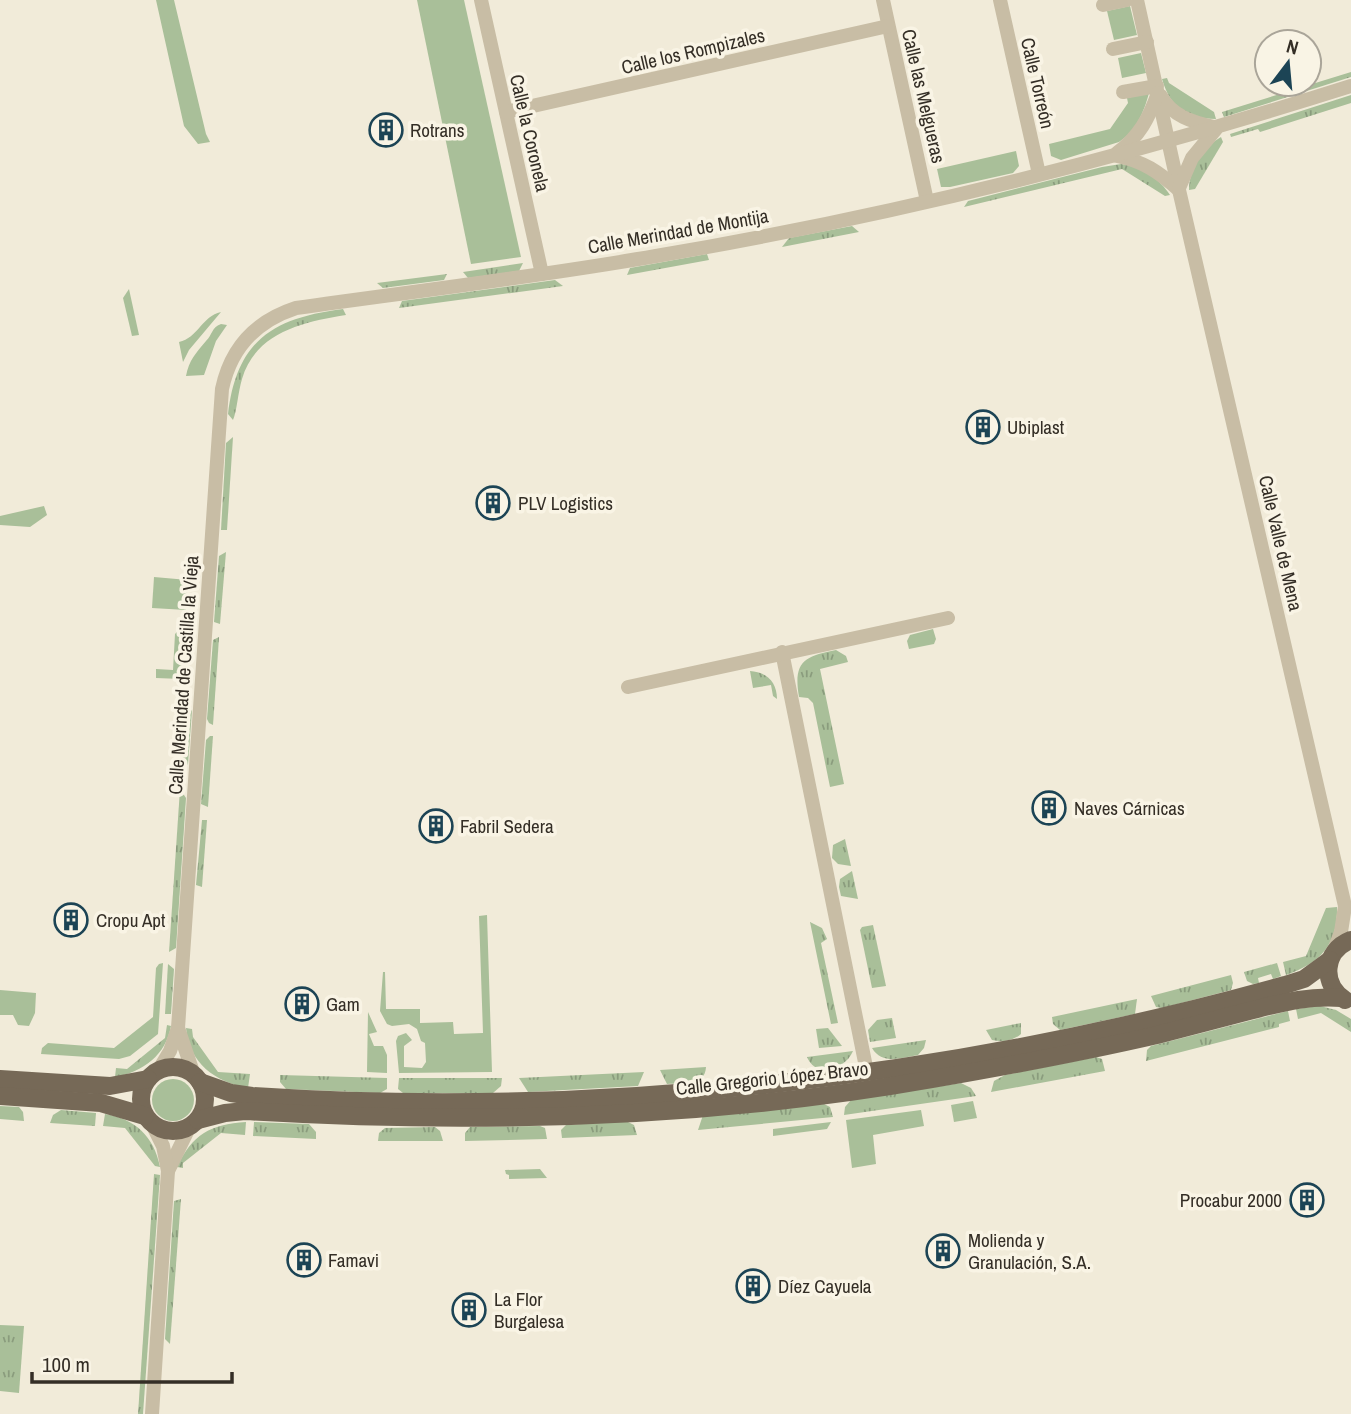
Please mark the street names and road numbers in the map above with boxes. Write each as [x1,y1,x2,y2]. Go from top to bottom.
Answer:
street label: Calle los Rompizales [619,22,767,80]
street label: Calle las Melgueras [896,26,952,166]
street label: Calle Torreón [1015,35,1061,131]
street label: Calle la Coronela [504,72,556,194]
street label: Calle Merindad de Montija [586,202,771,260]
street label: Calle Valle de Mena [1253,473,1309,614]
street label: Calle Merindad de Castilla la Vieja [162,554,204,795]
street label: Calle Gregorio López Bravo [675,1055,869,1101]

